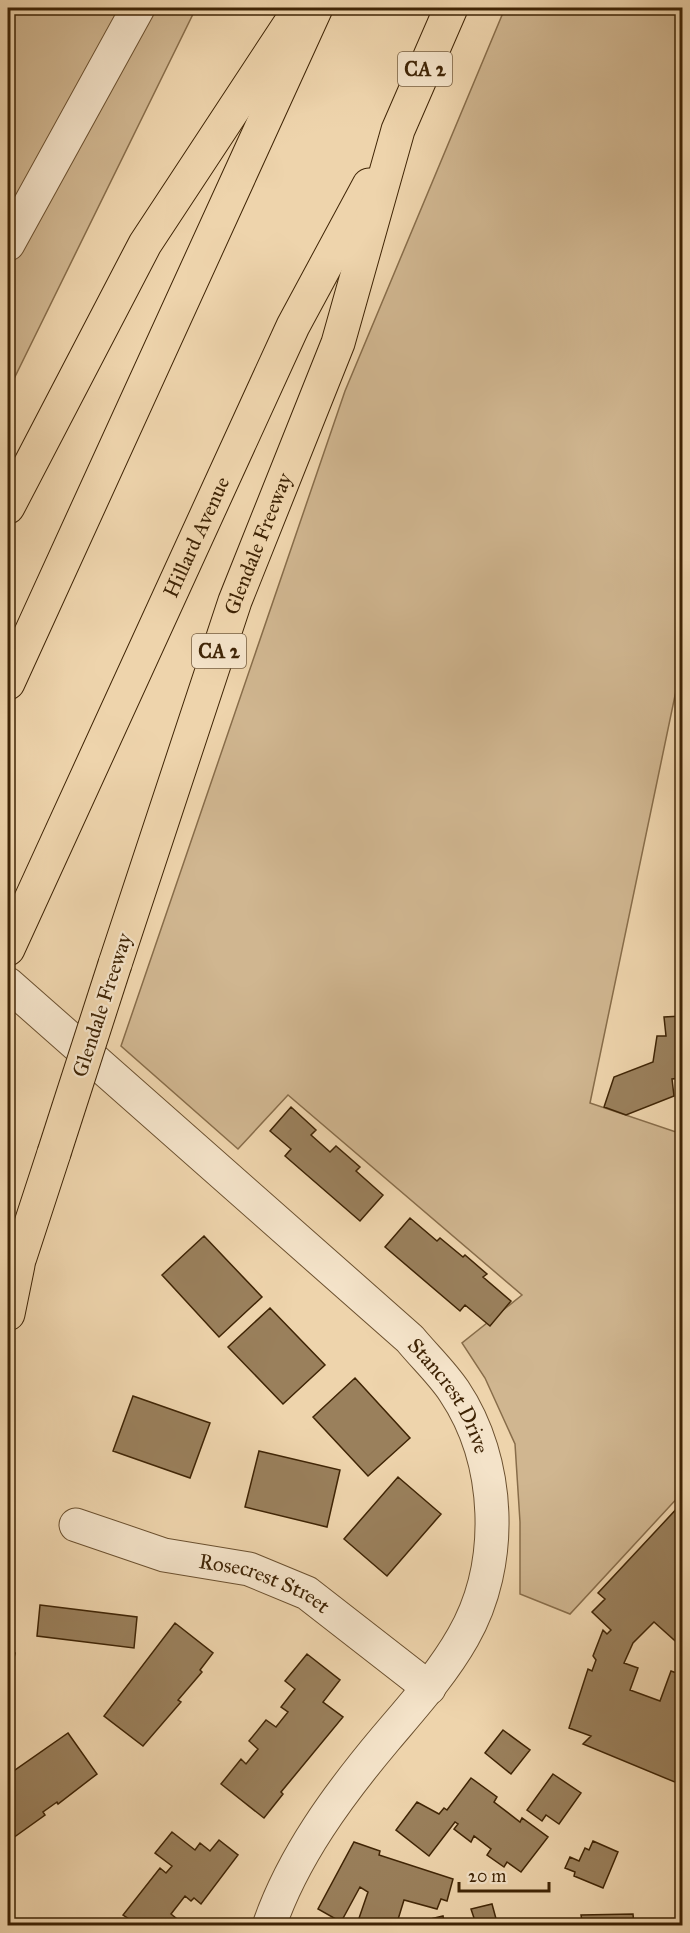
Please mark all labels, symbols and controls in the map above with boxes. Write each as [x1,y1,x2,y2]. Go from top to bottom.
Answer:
road number: CA 2 [398,52,452,86]
street label: Glendale Freeway [218,468,298,618]
street label: Hillard Avenue [158,472,235,602]
road number: CA 2 [192,634,246,668]
street label: Glendale Freeway [66,929,138,1080]
street label: Stancrest Drive [402,1333,495,1457]
street label: Rosecrest Street [197,1548,336,1619]
scale bar [459,1855,549,1893]
text: 20 m [468,1865,506,1887]

